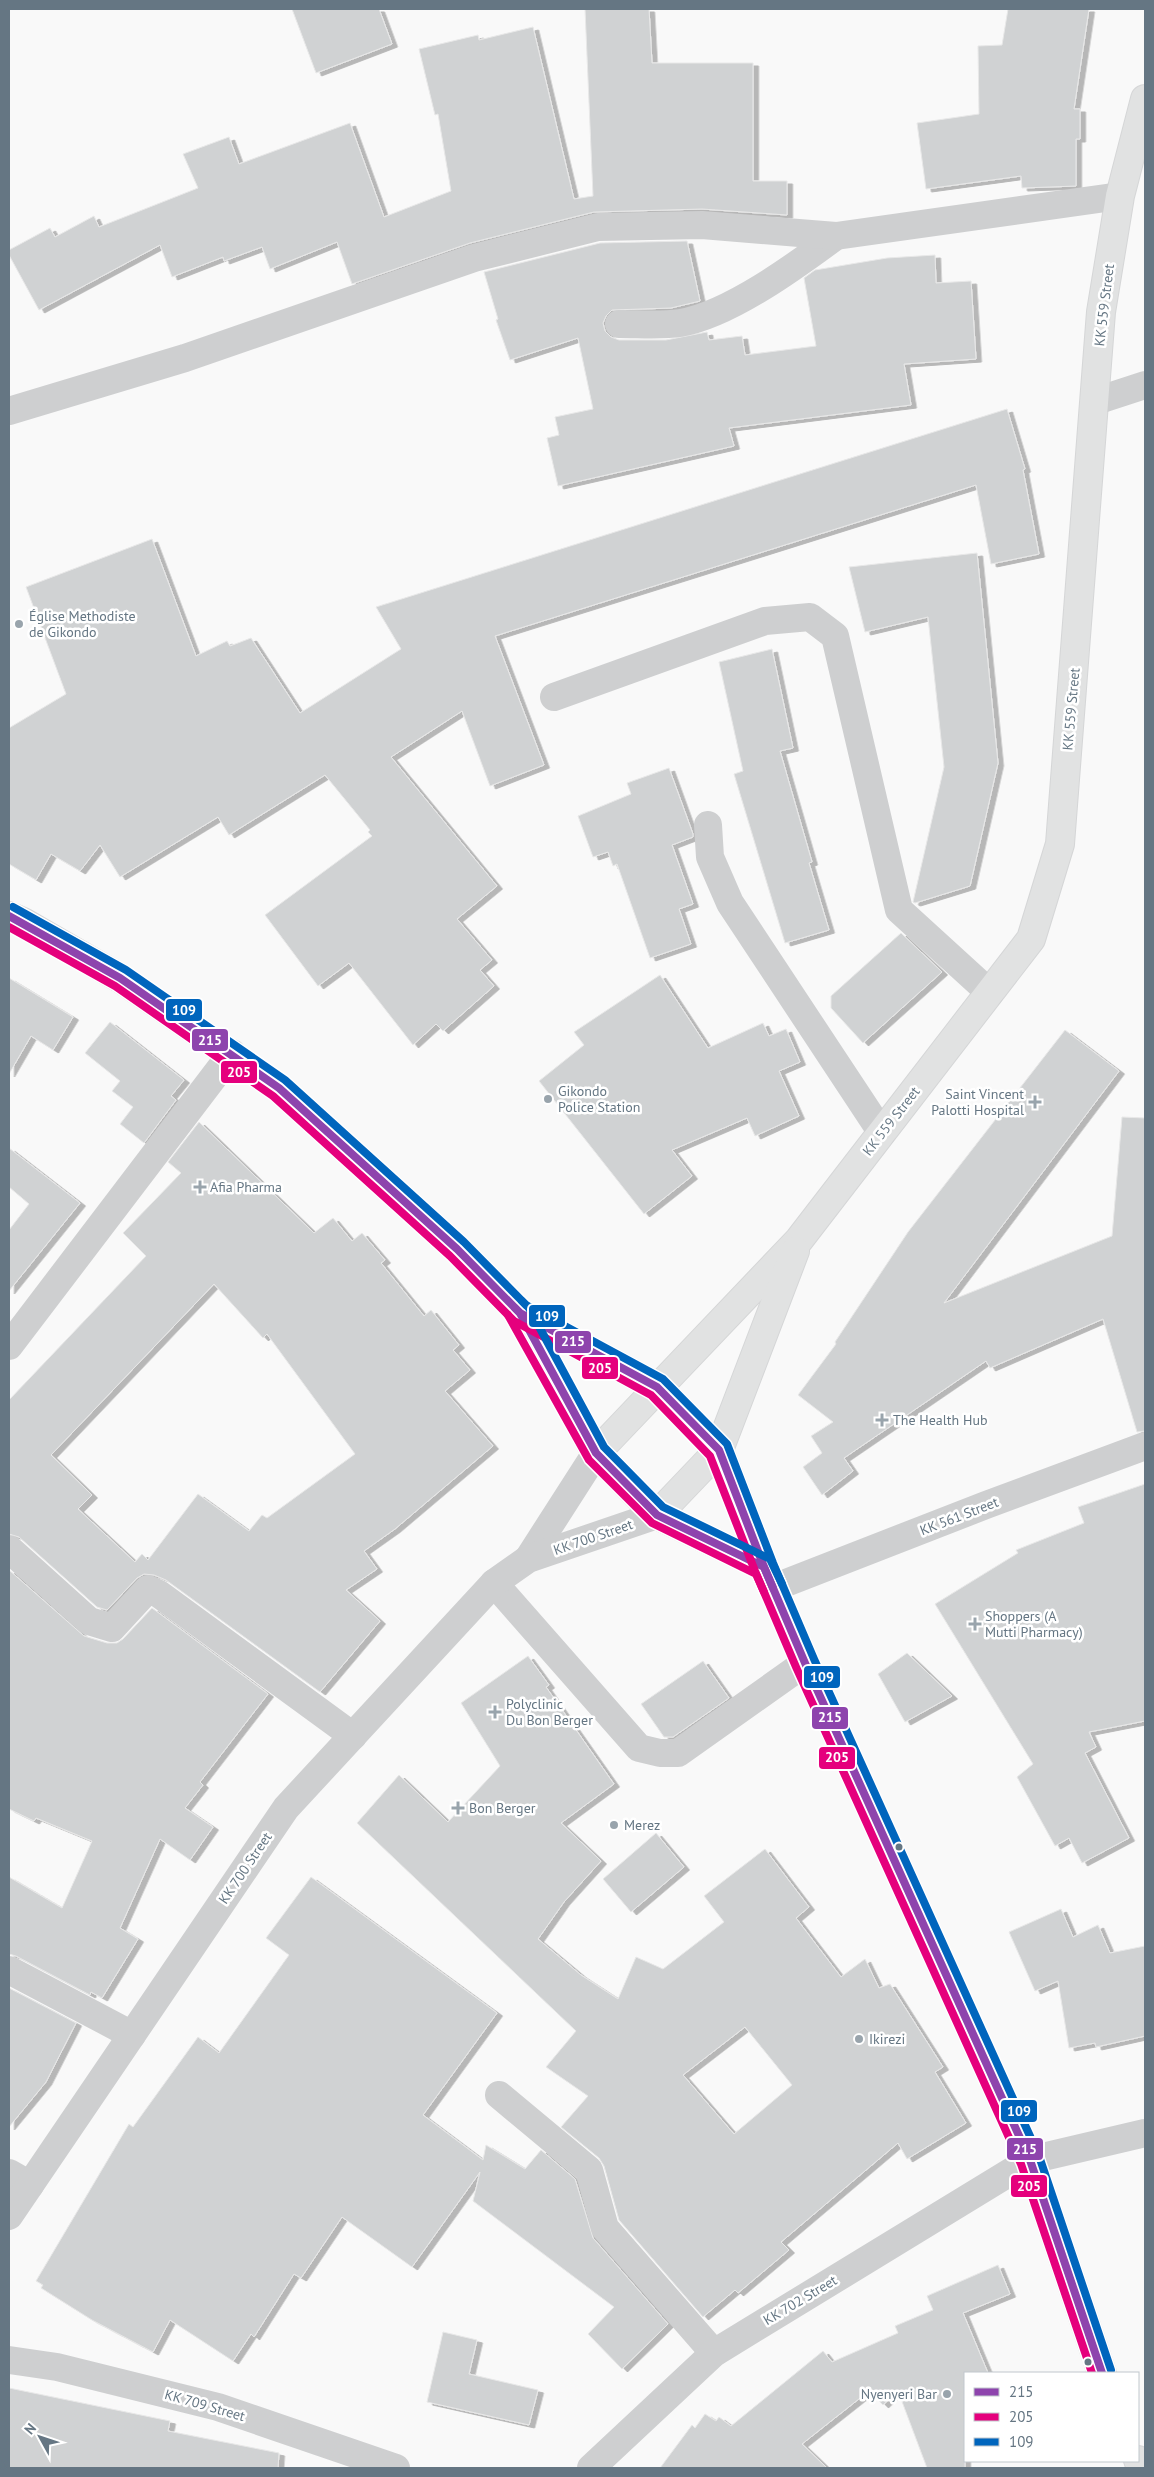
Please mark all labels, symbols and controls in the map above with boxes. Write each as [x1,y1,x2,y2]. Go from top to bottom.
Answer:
street label: KK 559 Street [1090,263,1118,347]
place label: Église Methodiste de Gikondo [29,607,136,641]
marker: Église Methodiste de Gikondo [13,618,25,630]
street label: KK 559 Street [1058,667,1084,751]
line badge: 109 [165,998,203,1022]
text: 109 [172,1001,196,1019]
line badge: 215 [191,1028,229,1052]
text: 215 [198,1031,222,1049]
line badge: 205 [220,1060,258,1084]
text: 205 [227,1063,251,1081]
place label: Gikondo Police Station [558,1082,640,1116]
street label: KK 559 Street [858,1083,924,1159]
place label: Saint Vincent Palotti Hospital [931,1085,1024,1119]
marker: Gikondo Police Station [542,1093,554,1105]
marker: Saint Vincent Palotti Hospital [1028,1095,1042,1109]
place label: Afia Pharma [210,1178,282,1196]
marker: Afia Pharma [194,1181,206,1193]
line badge: 109 [528,1304,566,1328]
text: 109 [535,1307,559,1325]
line badge: 215 [554,1330,592,1354]
text: 215 [561,1332,585,1350]
line badge: 205 [581,1356,619,1380]
text: 205 [588,1359,612,1377]
place label: The Health Hub [893,1411,988,1429]
marker: The Health Hub [875,1413,889,1427]
street label: KK 561 Street [917,1493,1001,1539]
street label: KK 700 Street [551,1515,635,1559]
place label: Shoppers (A Mutti Pharmacy) [985,1607,1083,1641]
marker: Shoppers (A Mutti Pharmacy) [969,1618,981,1630]
line badge: 109 [803,1665,841,1689]
text: 109 [810,1668,834,1686]
place label: Polyclinic Du Bon Berger [506,1695,593,1729]
marker: Polyclinic Du Bon Berger [488,1705,502,1719]
line badge: 215 [811,1706,849,1730]
text: 215 [818,1708,842,1726]
line badge: 205 [818,1746,856,1770]
text: 205 [825,1748,849,1766]
place label: Bon Berger [469,1799,536,1817]
marker: Bon Berger [451,1801,465,1815]
place label: Merez [624,1816,660,1834]
marker: Merez [608,1819,620,1831]
street label: KK 700 Street [214,1828,276,1907]
unlabelled marker [894,1842,904,1852]
place label: Ikirezi [869,2030,905,2048]
marker: Ikirezi [853,2033,865,2045]
line badge: 109 [1000,2099,1038,2123]
text: 109 [1007,2102,1031,2120]
line badge: 215 [1006,2137,1044,2161]
text: 215 [1013,2140,1037,2158]
line badge: 205 [1010,2174,1048,2198]
text: 205 [1017,2177,1041,2195]
street label: KK 702 Street [760,2271,840,2329]
unlabelled marker [1083,2357,1093,2367]
legend [964,2372,1139,2462]
text: 215 [1009,2382,1034,2401]
street label: KK 709 Street [163,2385,248,2425]
place label: Nyenyeri Bar [861,2385,937,2403]
marker: Nyenyeri Bar [941,2388,953,2400]
text: 205 [1009,2407,1034,2426]
north arrow [15,2412,65,2462]
text: N [20,2419,40,2438]
text: 109 [1009,2432,1034,2451]

